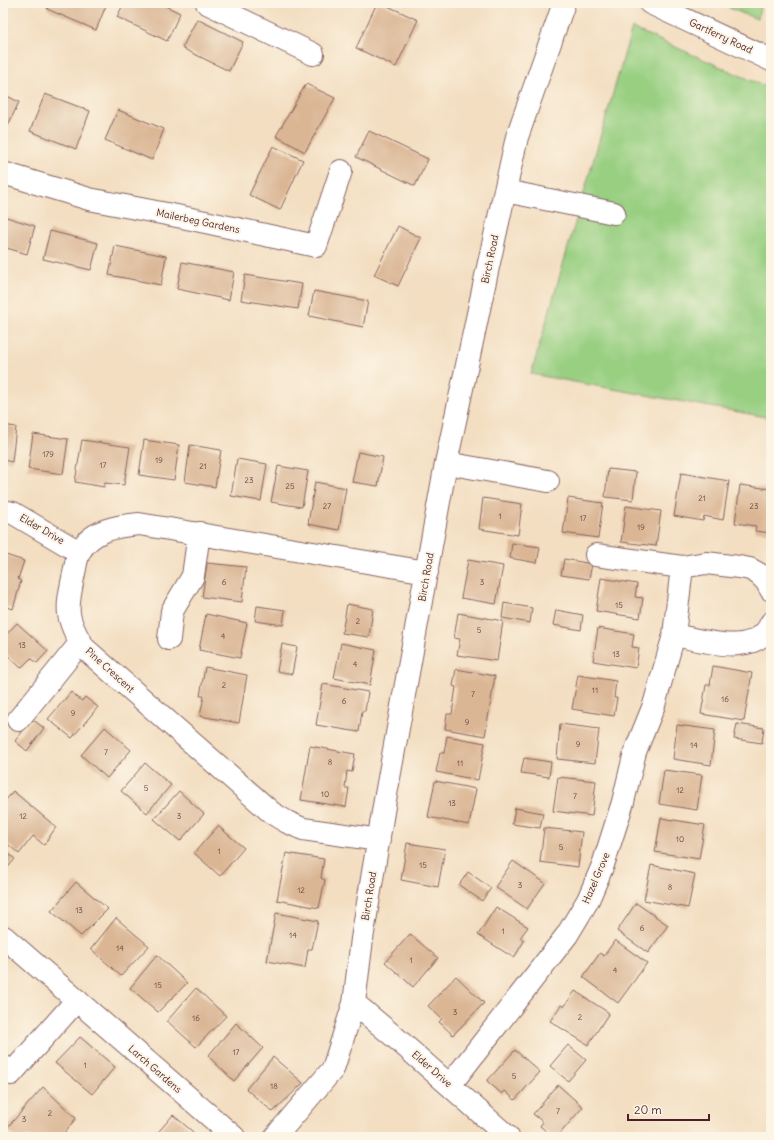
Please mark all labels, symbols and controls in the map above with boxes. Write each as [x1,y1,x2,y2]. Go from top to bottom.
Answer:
street label: Gartferry Road [687,16,755,56]
street label: Mailerbeg Gardens [155,206,241,236]
street label: Birch Road [478,233,502,285]
house number: 179 [42,449,54,459]
house number: 19 [155,455,163,465]
house number: 17 [99,460,107,470]
house number: 21 [199,461,207,471]
house number: 23 [245,475,254,485]
house number: 25 [286,481,295,491]
house number: 21 [698,493,706,503]
house number: 27 [323,501,331,511]
house number: 23 [750,501,759,511]
street label: Elder Drive [17,511,67,547]
house number: 1 [498,511,502,521]
house number: 17 [579,513,587,523]
house number: 19 [637,522,645,532]
street label: Birch Road [415,551,437,602]
house number: 6 [222,577,227,587]
house number: 3 [480,577,485,587]
house number: 15 [615,600,623,610]
house number: 2 [356,616,361,626]
house number: 5 [477,625,482,635]
house number: 4 [221,631,226,641]
house number: 13 [18,640,26,650]
street label: Pine Crescent [83,645,138,696]
house number: 13 [612,649,620,659]
house number: 4 [353,659,358,669]
house number: 2 [222,680,227,690]
house number: 11 [592,685,598,695]
house number: 7 [471,689,475,699]
house number: 16 [721,694,729,704]
house number: 6 [342,696,347,706]
house number: 9 [71,708,76,718]
house number: 9 [465,717,470,727]
house number: 9 [576,739,581,749]
house number: 14 [690,740,698,750]
house number: 7 [104,747,108,757]
house number: 8 [328,757,333,767]
house number: 11 [457,758,463,768]
house number: 5 [144,783,149,793]
house number: 12 [676,785,684,795]
house number: 10 [321,789,329,799]
house number: 7 [573,791,577,801]
house number: 13 [448,798,456,808]
house number: 12 [19,811,27,821]
house number: 3 [177,811,182,821]
house number: 10 [676,834,684,844]
house number: 5 [559,842,564,852]
house number: 1 [217,846,221,856]
street label: Hazel Grove [579,850,613,906]
house number: 15 [419,860,427,870]
street label: Birch Road [359,870,379,921]
house number: 3 [518,880,523,890]
house number: 8 [668,882,673,892]
house number: 12 [297,885,305,895]
house number: 13 [75,905,83,915]
house number: 6 [640,923,645,933]
house number: 1 [501,926,505,936]
house number: 14 [289,930,297,940]
house number: 14 [116,943,124,953]
house number: 1 [409,955,413,965]
house number: 4 [613,965,618,975]
house number: 15 [154,980,162,990]
house number: 3 [453,1007,458,1017]
house number: 2 [578,1012,583,1022]
house number: 16 [192,1013,200,1023]
street label: Larch Gardens [126,1042,185,1096]
house number: 17 [232,1047,240,1057]
street label: Elder Drive [409,1048,455,1090]
house number: 1 [83,1060,87,1070]
house number: 5 [512,1071,517,1081]
house number: 18 [270,1081,278,1091]
scale bar [628,1096,709,1122]
text: 20 m [634,1102,662,1117]
house number: 7 [556,1106,560,1116]
house number: 2 [48,1108,53,1118]
house number: 3 [22,1114,27,1124]

